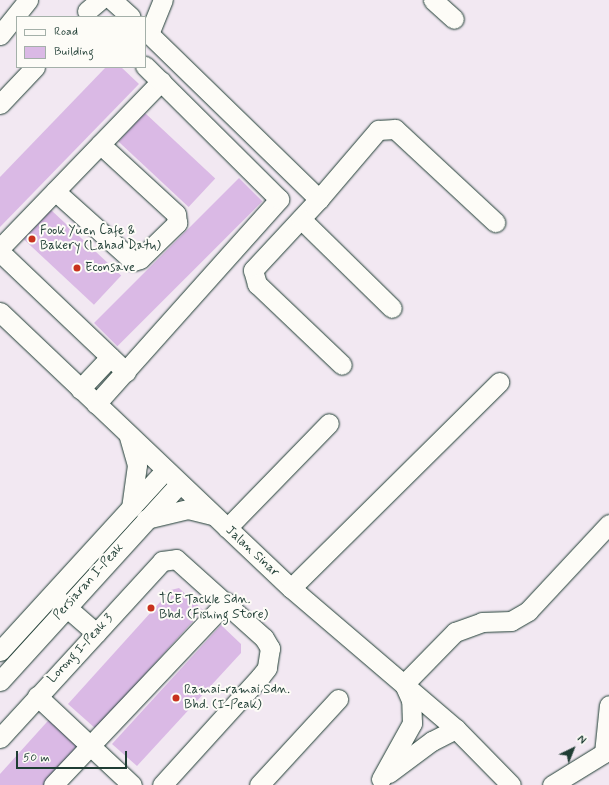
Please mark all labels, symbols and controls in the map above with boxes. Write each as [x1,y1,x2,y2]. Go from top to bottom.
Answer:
legend [16,16,146,68]
text: Road [54,24,78,40]
text: Building [54,44,94,60]
place label: Fook Yuen Cafe & Bakery (Lahad Datu) [40,224,160,255]
marker: Fook Yuen Cafe & Bakery (Lahad Datu) [27,234,37,244]
place label: Econsave [85,260,135,276]
marker: Econsave [72,263,82,273]
street label: Jalan Sinar [222,523,282,581]
street label: Persiaran I-Peak [51,541,127,623]
place label: TCE Tackle Sdn. Bhd. (Fishing Store) [159,593,266,624]
marker: TCE Tackle Sdn. Bhd. (Fishing Store) [146,603,156,613]
street label: Lorong I-Peak 3 [45,611,117,687]
place label: Ramai-ramai Sdn. Bhd. (I-Peak) [184,683,290,714]
marker: Ramai-ramai Sdn. Bhd. (I-Peak) [171,693,181,703]
north arrow [553,729,593,769]
text: N [574,733,589,748]
scale bar [18,743,129,769]
text: 50 m [23,750,50,766]

